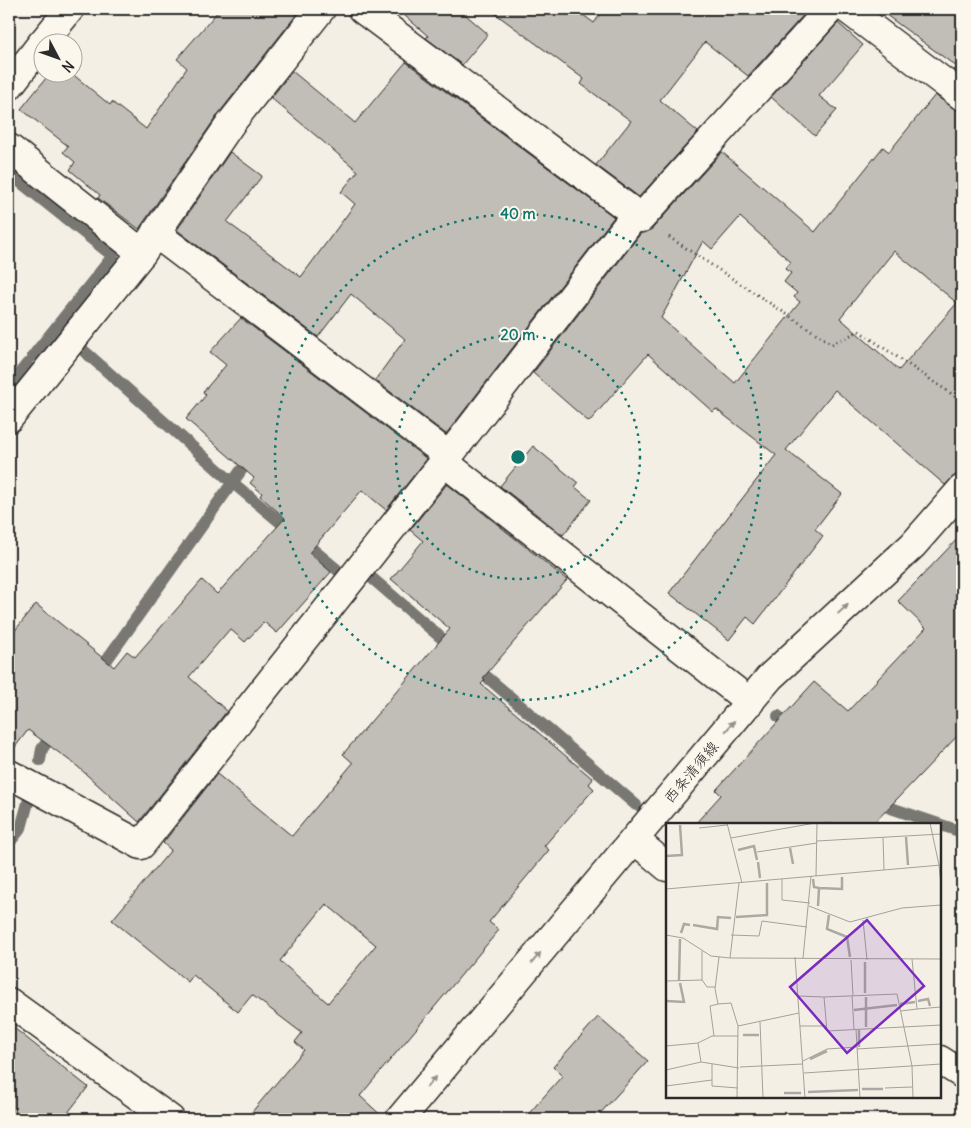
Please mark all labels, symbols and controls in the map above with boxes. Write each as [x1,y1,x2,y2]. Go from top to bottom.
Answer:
north arrow [32,32,82,82]
text: N [58,57,78,76]
text: 40 m [500,204,536,223]
text: 20 m [501,325,535,344]
centre of rings [509,448,527,466]
one-way arrow [837,604,849,615]
one-way arrow [724,720,735,732]
street label: 西条清須線 [660,737,722,807]
inset map [666,823,941,1098]
one-way arrow [530,951,541,964]
one-way arrow [425,1076,436,1088]

